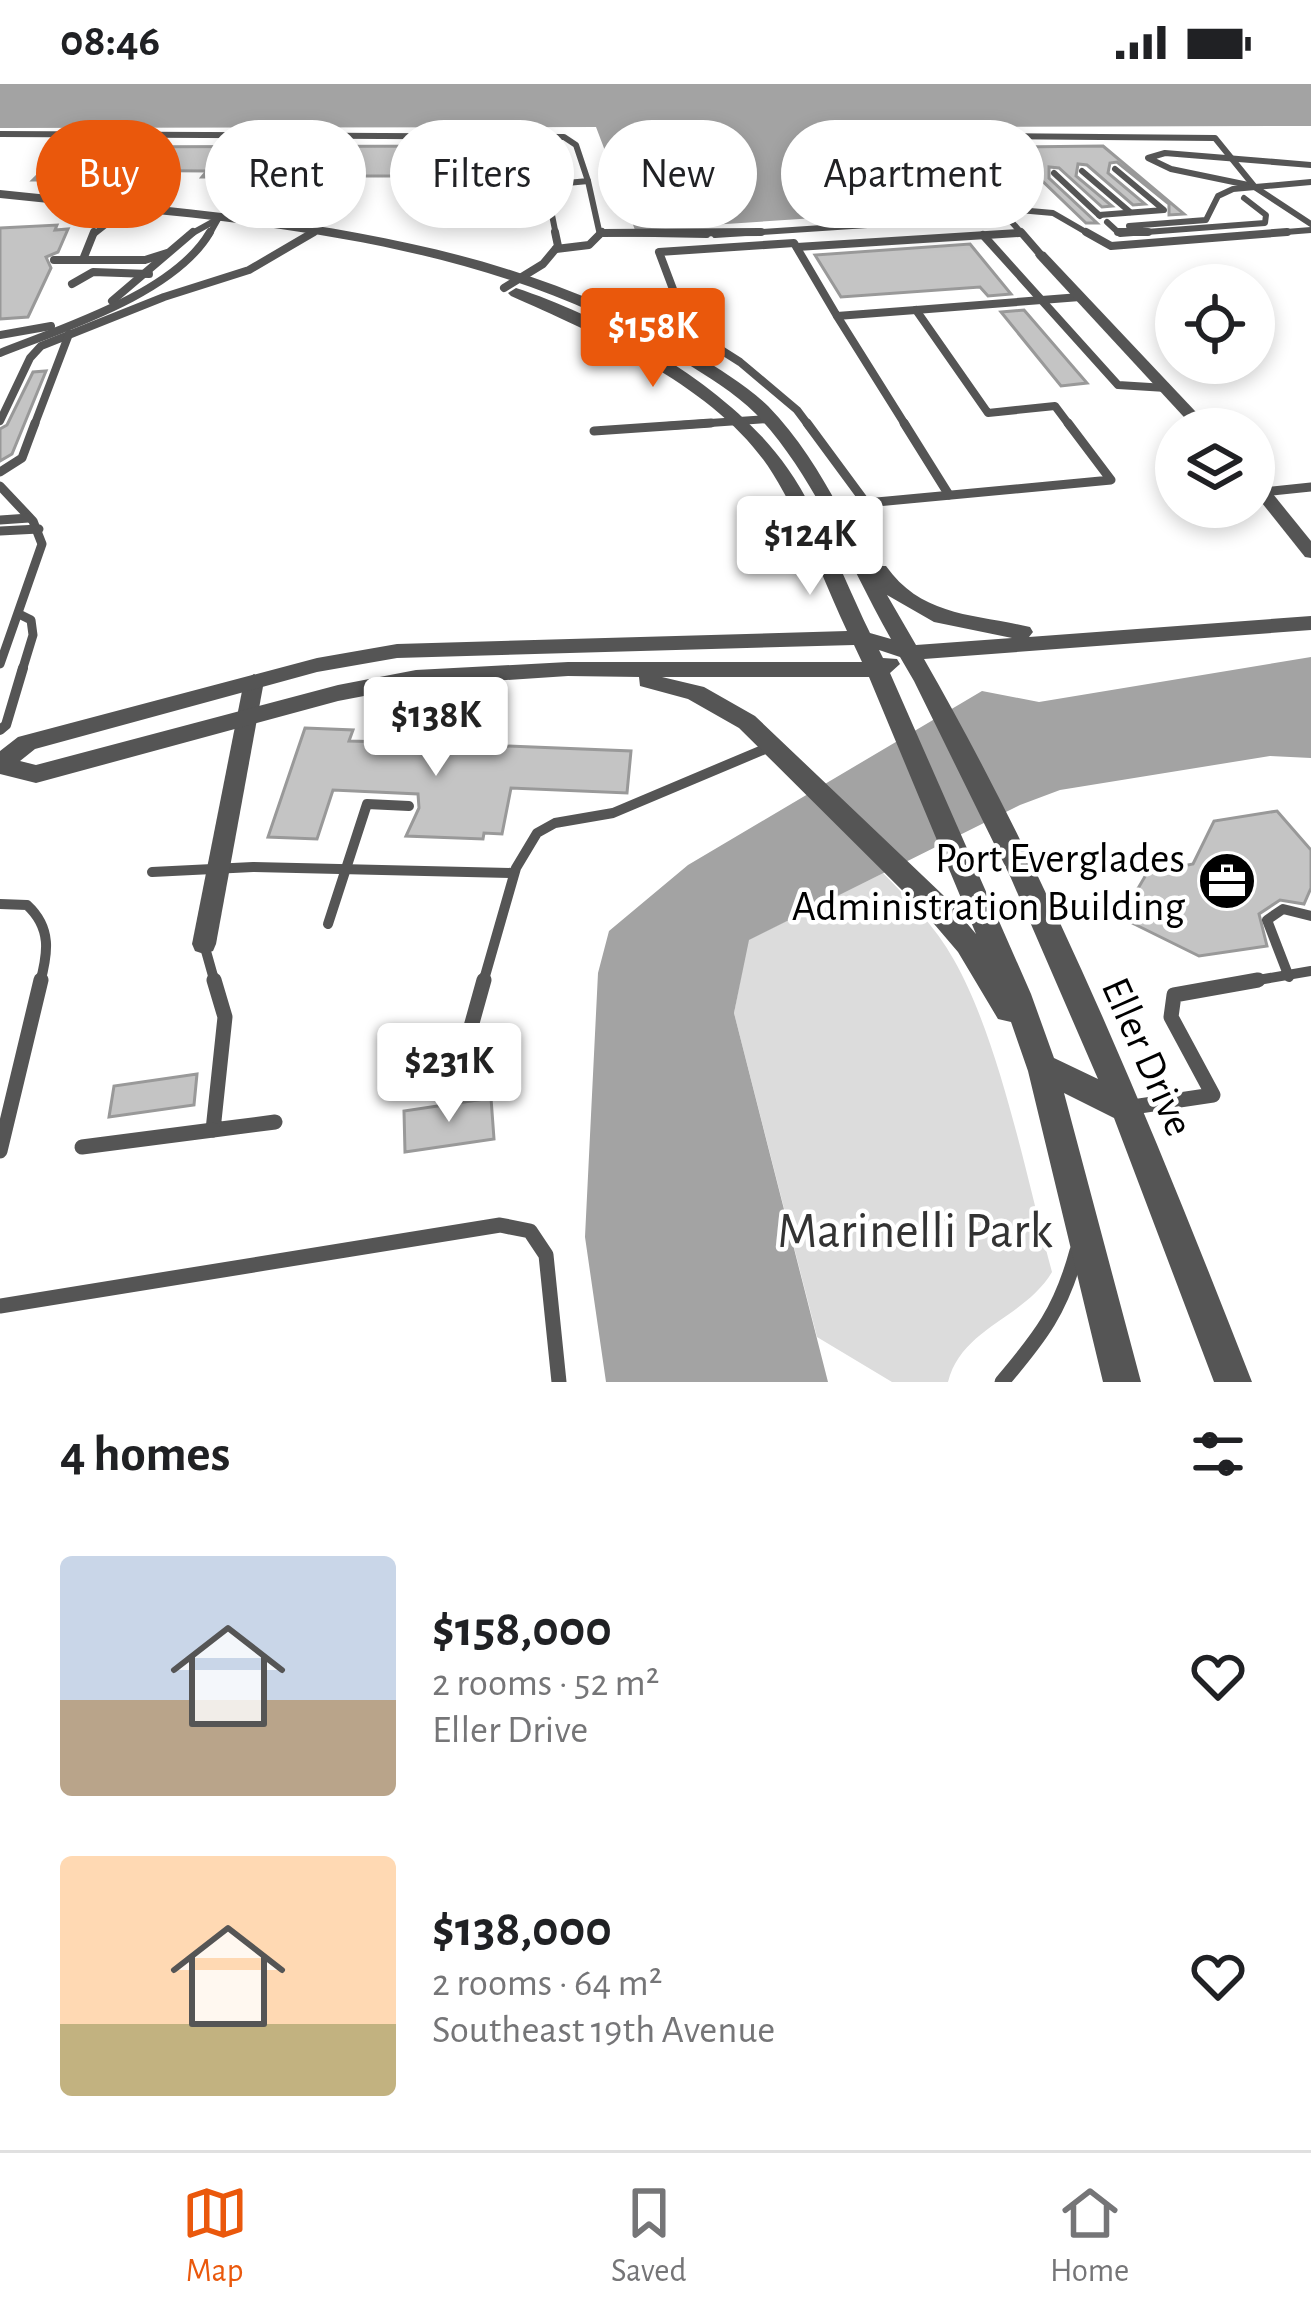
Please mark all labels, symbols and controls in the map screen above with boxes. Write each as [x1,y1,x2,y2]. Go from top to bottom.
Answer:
text: 08:46 [60,19,160,64]
chip: Buy [36,120,181,228]
chip: Rent [205,120,366,228]
chip: Filters [390,120,574,228]
chip: New [598,120,757,228]
chip: Apartment [781,120,1044,228]
map controls [1155,264,1275,528]
button: locate [1155,264,1275,384]
pin: $158K [569,288,737,390]
text: $158K [608,307,698,346]
button: layers [1155,408,1275,528]
pin: $124K [726,496,894,598]
text: $124K [764,515,856,554]
pin: $138K [352,677,520,779]
text: $138K [391,696,481,735]
place label: Port Everglades Administration Building [792,838,1186,928]
office icon: Port Everglades Administration Building [1196,850,1258,912]
street label: Eller Drive [1094,971,1201,1142]
pin: $231K [365,1023,533,1125]
text: $231K [404,1042,494,1081]
park label: Marinelli Park [777,1206,1053,1257]
icon: filters [1185,1421,1251,1487]
text: 4 homes [60,1429,230,1480]
icon: home [156,1604,300,1748]
text: $158,000 [432,1604,612,1655]
icon: heart [1185,1643,1251,1709]
text: 2 rooms · 52 m² [432,1664,659,1703]
text: Eller Drive [432,1711,588,1750]
icon: home [156,1904,300,2048]
text: $138,000 [432,1904,612,1955]
icon: heart [1185,1943,1251,2009]
text: 2 rooms · 64 m² [432,1964,662,2003]
text: Southeast 19th Avenue [432,2011,775,2050]
tab: Map [182,2180,248,2292]
tab: Saved [611,2180,687,2292]
tab: Home [1050,2180,1129,2292]

